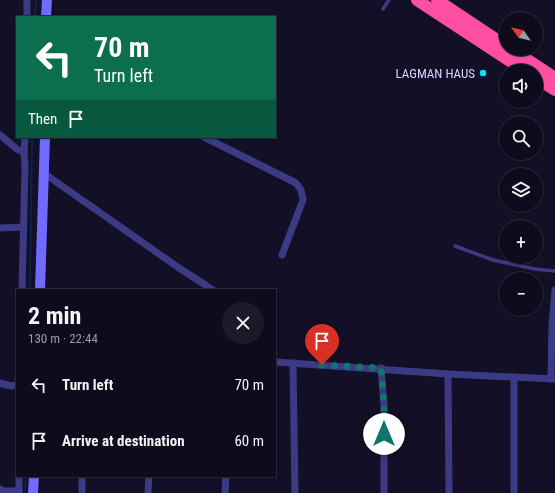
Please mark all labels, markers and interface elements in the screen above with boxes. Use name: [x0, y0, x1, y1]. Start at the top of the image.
north arrow: [499, 12, 543, 56]
map controls: [499, 12, 543, 316]
text: 70 m: [94, 31, 150, 64]
icon: left: [28, 32, 80, 84]
button: sound: [499, 64, 543, 108]
text: Turn left: [94, 65, 153, 86]
place label: LAGMAN HAUS: [396, 66, 475, 81]
marker: LAGMAN HAUS: [478, 68, 488, 78]
icon: arrive: [65, 108, 87, 130]
text: Then: [28, 110, 57, 128]
button: search: [499, 116, 543, 160]
button: layers: [499, 168, 543, 212]
button: +: [499, 220, 543, 264]
button: −: [499, 272, 543, 316]
text: 2 min: [28, 302, 81, 330]
button: close: [222, 302, 264, 344]
pin: [305, 324, 339, 365]
icon: arrive: [311, 330, 333, 352]
text: 130 m · 22:44: [28, 331, 98, 346]
icon: left: [28, 374, 50, 396]
text: Turn left: [62, 376, 113, 394]
text: 70 m: [234, 376, 264, 394]
position arrow: [363, 413, 405, 455]
icon: arrive: [28, 430, 50, 452]
text: Arrive at destination: [62, 432, 185, 450]
text: 60 m: [234, 432, 264, 450]

